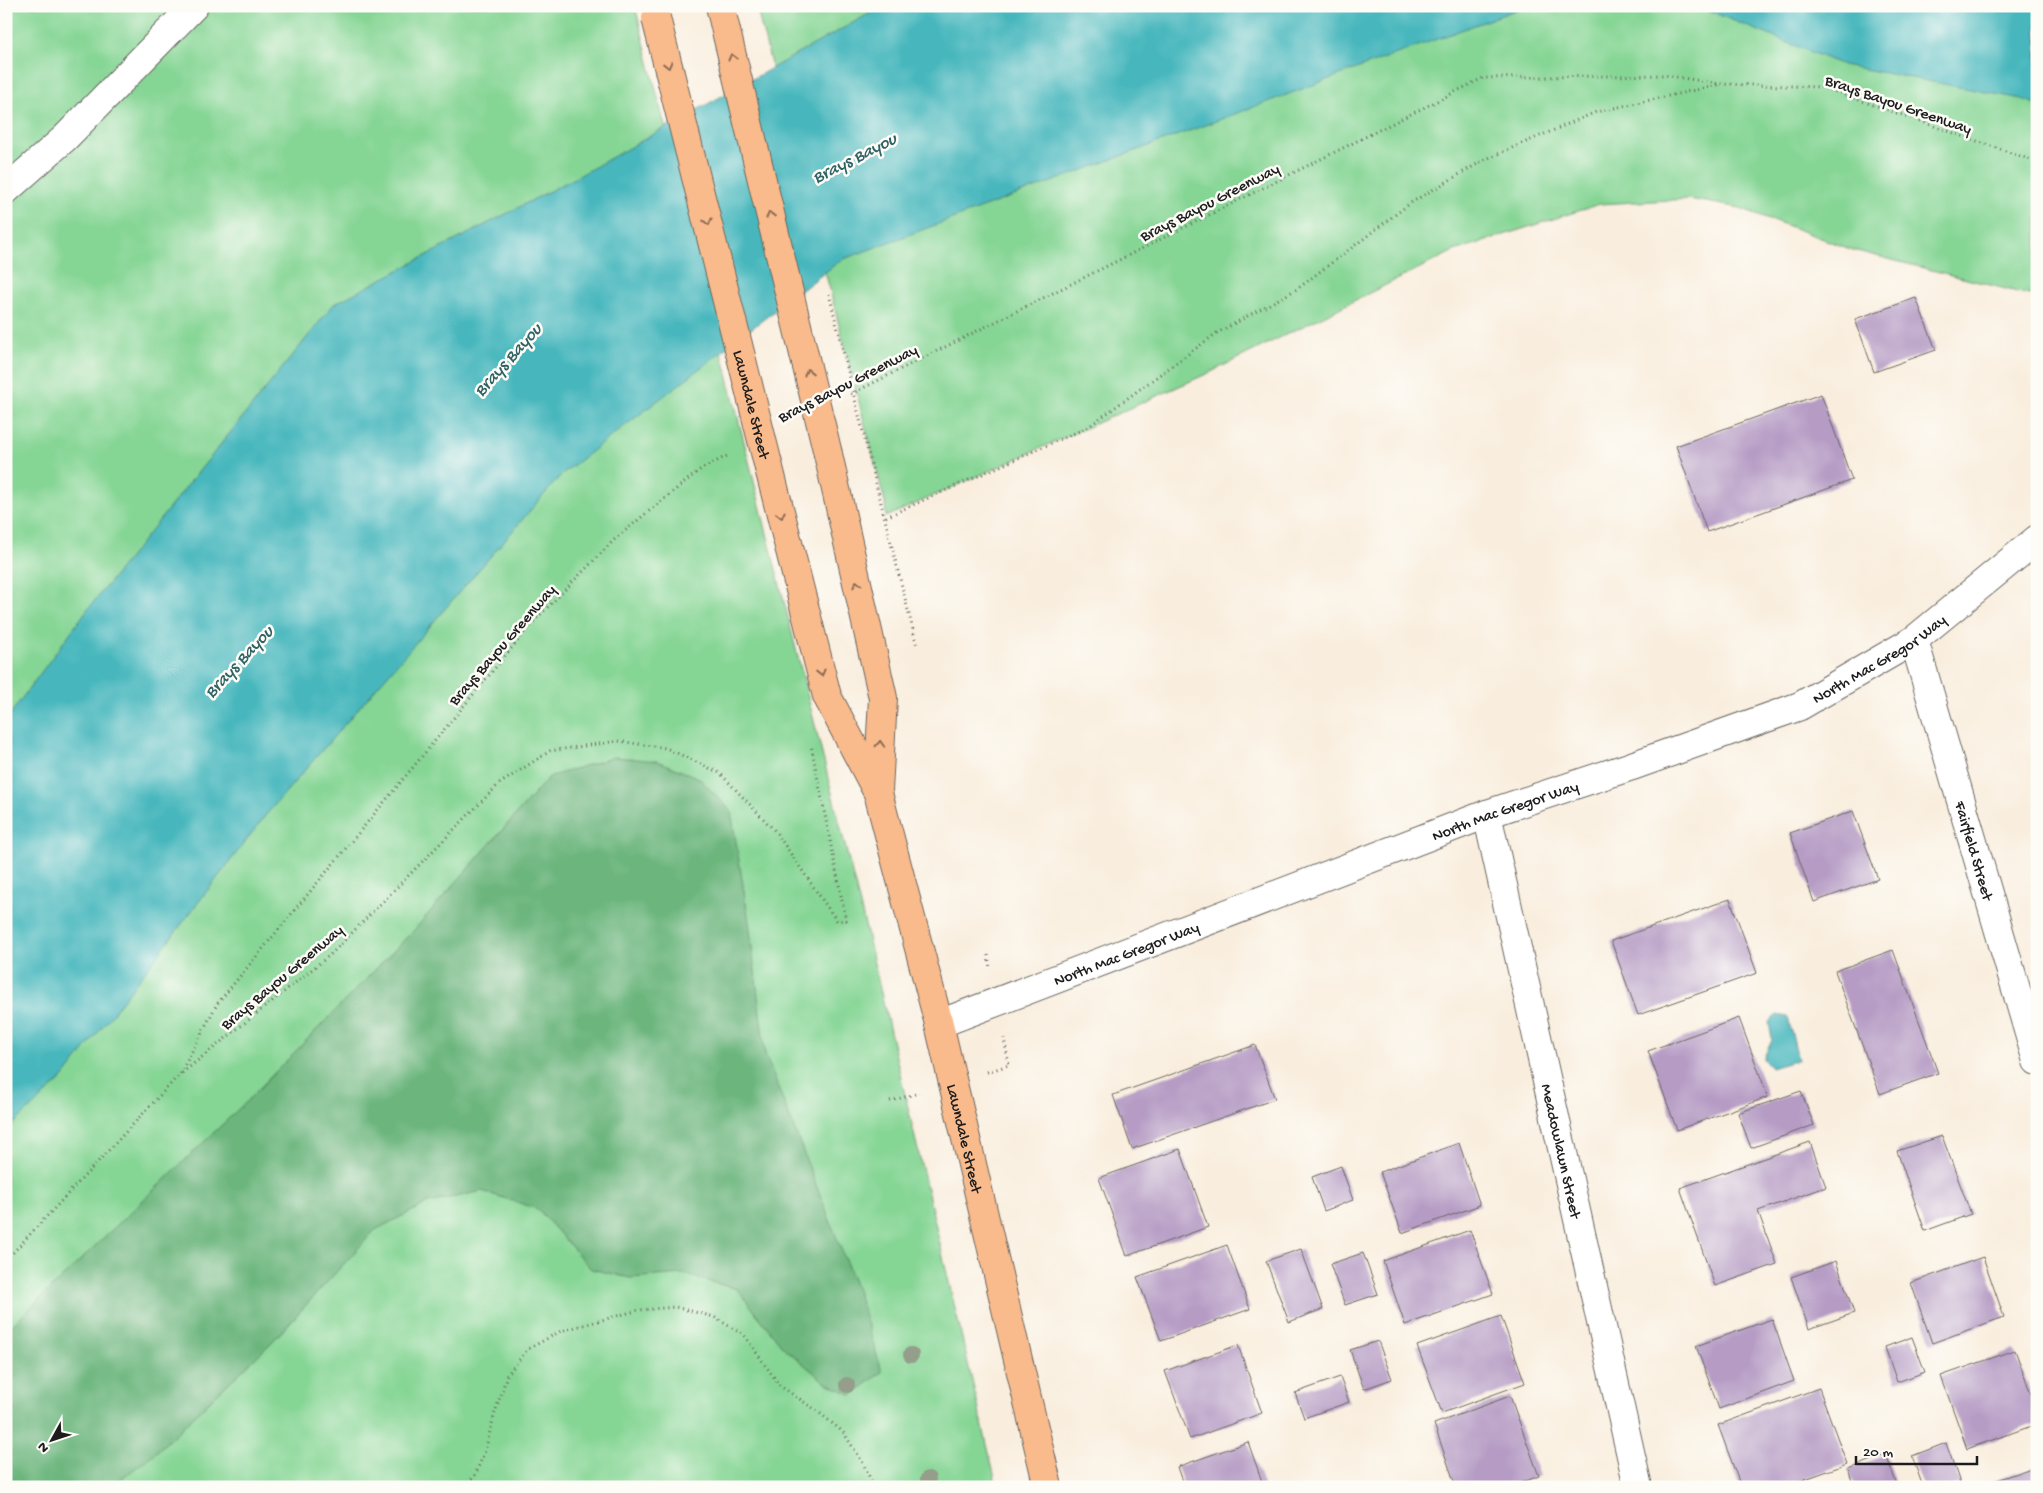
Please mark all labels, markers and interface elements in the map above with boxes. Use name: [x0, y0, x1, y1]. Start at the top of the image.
one-way arrow: [727, 52, 738, 61]
one-way arrow: [662, 60, 673, 69]
street label: Brays Bayou Greenway: [1821, 72, 1974, 140]
water label: Brays Bayou: [810, 128, 902, 189]
street label: Brays Bayou Greenway: [1137, 161, 1284, 248]
one-way arrow: [765, 210, 776, 219]
one-way arrow: [702, 218, 713, 227]
water label: Brays Bayou: [471, 319, 548, 402]
street label: Brays Bayou Greenway: [775, 342, 922, 429]
street label: Lawndale Street: [727, 349, 773, 463]
one-way arrow: [803, 368, 814, 377]
one-way arrow: [776, 511, 786, 519]
one-way arrow: [852, 580, 863, 589]
street label: Brays Bayou Greenway: [445, 582, 561, 711]
street label: North Mac Gregor Way: [1810, 612, 1951, 710]
water label: Brays Bayou: [201, 621, 280, 703]
one-way arrow: [815, 668, 826, 677]
one-way arrow: [875, 740, 886, 748]
street label: North Mac Gregor Way: [1430, 778, 1581, 847]
street label: Fairfield Street: [1948, 798, 1996, 904]
street label: North Mac Gregor Way: [1052, 919, 1202, 992]
street label: Brays Bayou Greenway: [217, 922, 348, 1036]
street label: Meadowlawn Street: [1535, 1082, 1584, 1222]
street label: Lawndale Street: [940, 1083, 985, 1197]
north arrow: [28, 1416, 78, 1466]
scale bar: [1856, 1433, 1977, 1465]
text: N: [35, 1438, 53, 1456]
text: 20 m: [1863, 1444, 1893, 1462]

